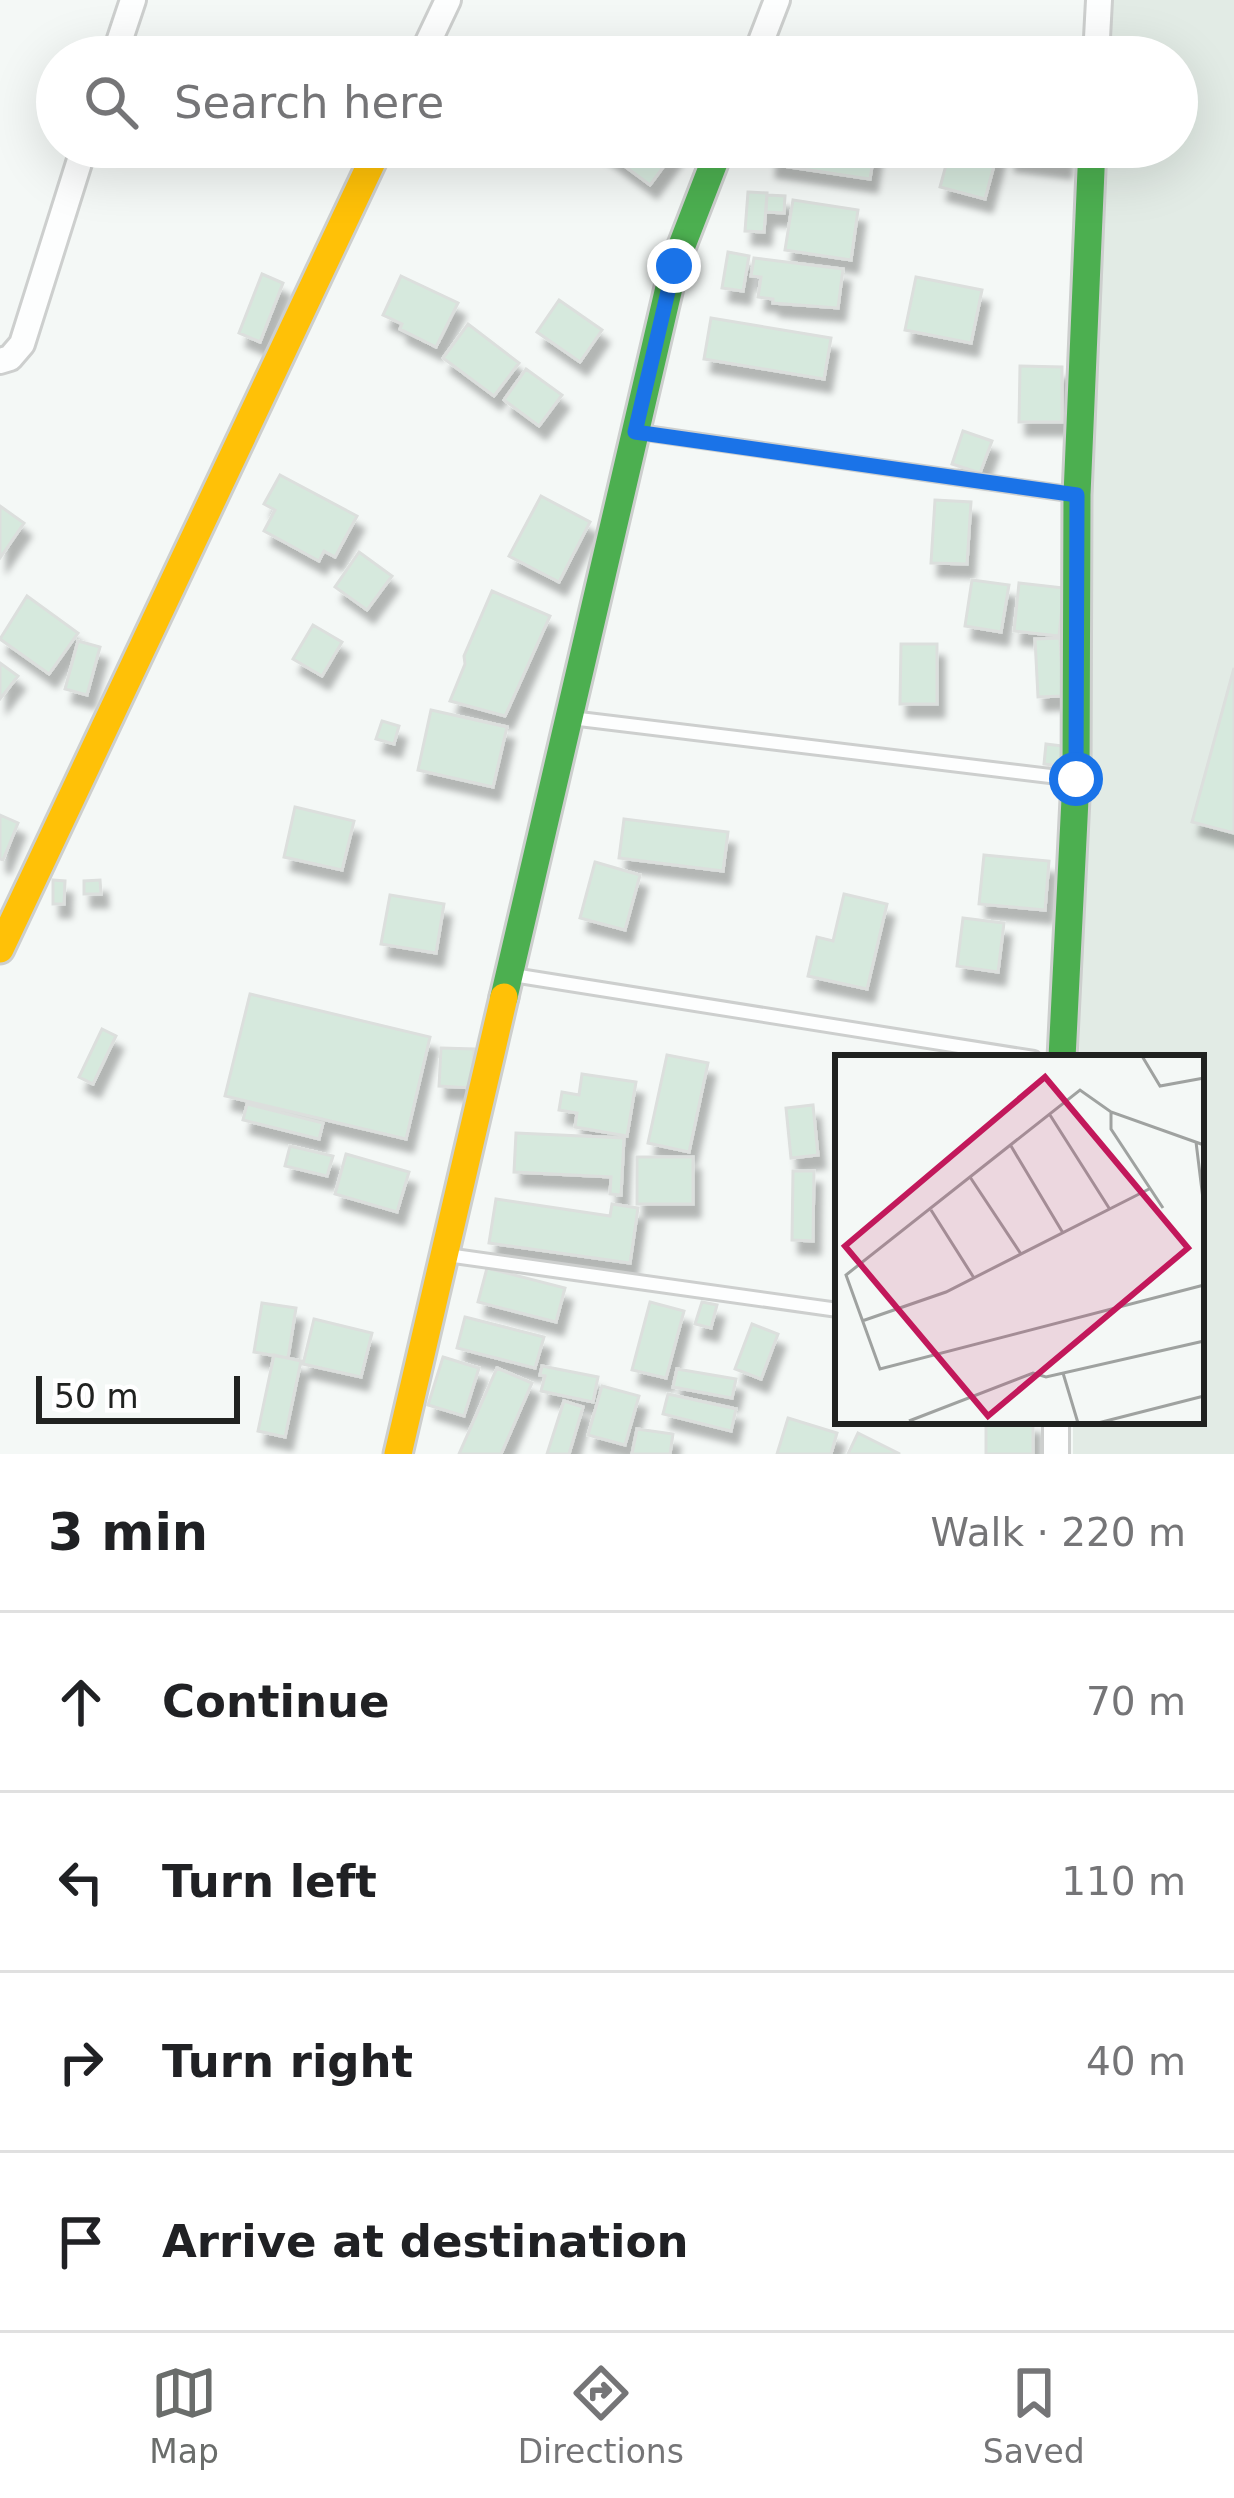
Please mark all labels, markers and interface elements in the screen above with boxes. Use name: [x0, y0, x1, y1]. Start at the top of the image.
search box: [36, 36, 1198, 168]
icon: search: [78, 69, 144, 135]
text: Search here: [174, 76, 444, 129]
route end: [647, 239, 701, 293]
route start: [1049, 752, 1103, 806]
inset map: [835, 1055, 1204, 1424]
scale bar: [36, 1370, 240, 1423]
text: 50 m: [54, 1377, 139, 1416]
text: 3 min: [48, 1503, 208, 1562]
text: Walk · 220 m: [931, 1510, 1186, 1555]
icon: ahead: [48, 1669, 114, 1735]
text: Continue: [162, 1675, 390, 1728]
text: 70 m: [1086, 1679, 1186, 1724]
icon: left: [48, 1849, 114, 1915]
text: Turn left: [162, 1855, 377, 1908]
text: 110 m: [1061, 1859, 1186, 1904]
icon: right: [48, 2029, 114, 2095]
text: Turn right: [162, 2035, 413, 2088]
text: 40 m: [1086, 2039, 1186, 2084]
icon: arrive: [48, 2209, 114, 2275]
text: Arrive at destination: [162, 2215, 688, 2268]
tab: Map: [149, 2360, 219, 2471]
tab: Directions: [518, 2360, 684, 2471]
tab: Saved: [983, 2360, 1085, 2471]

